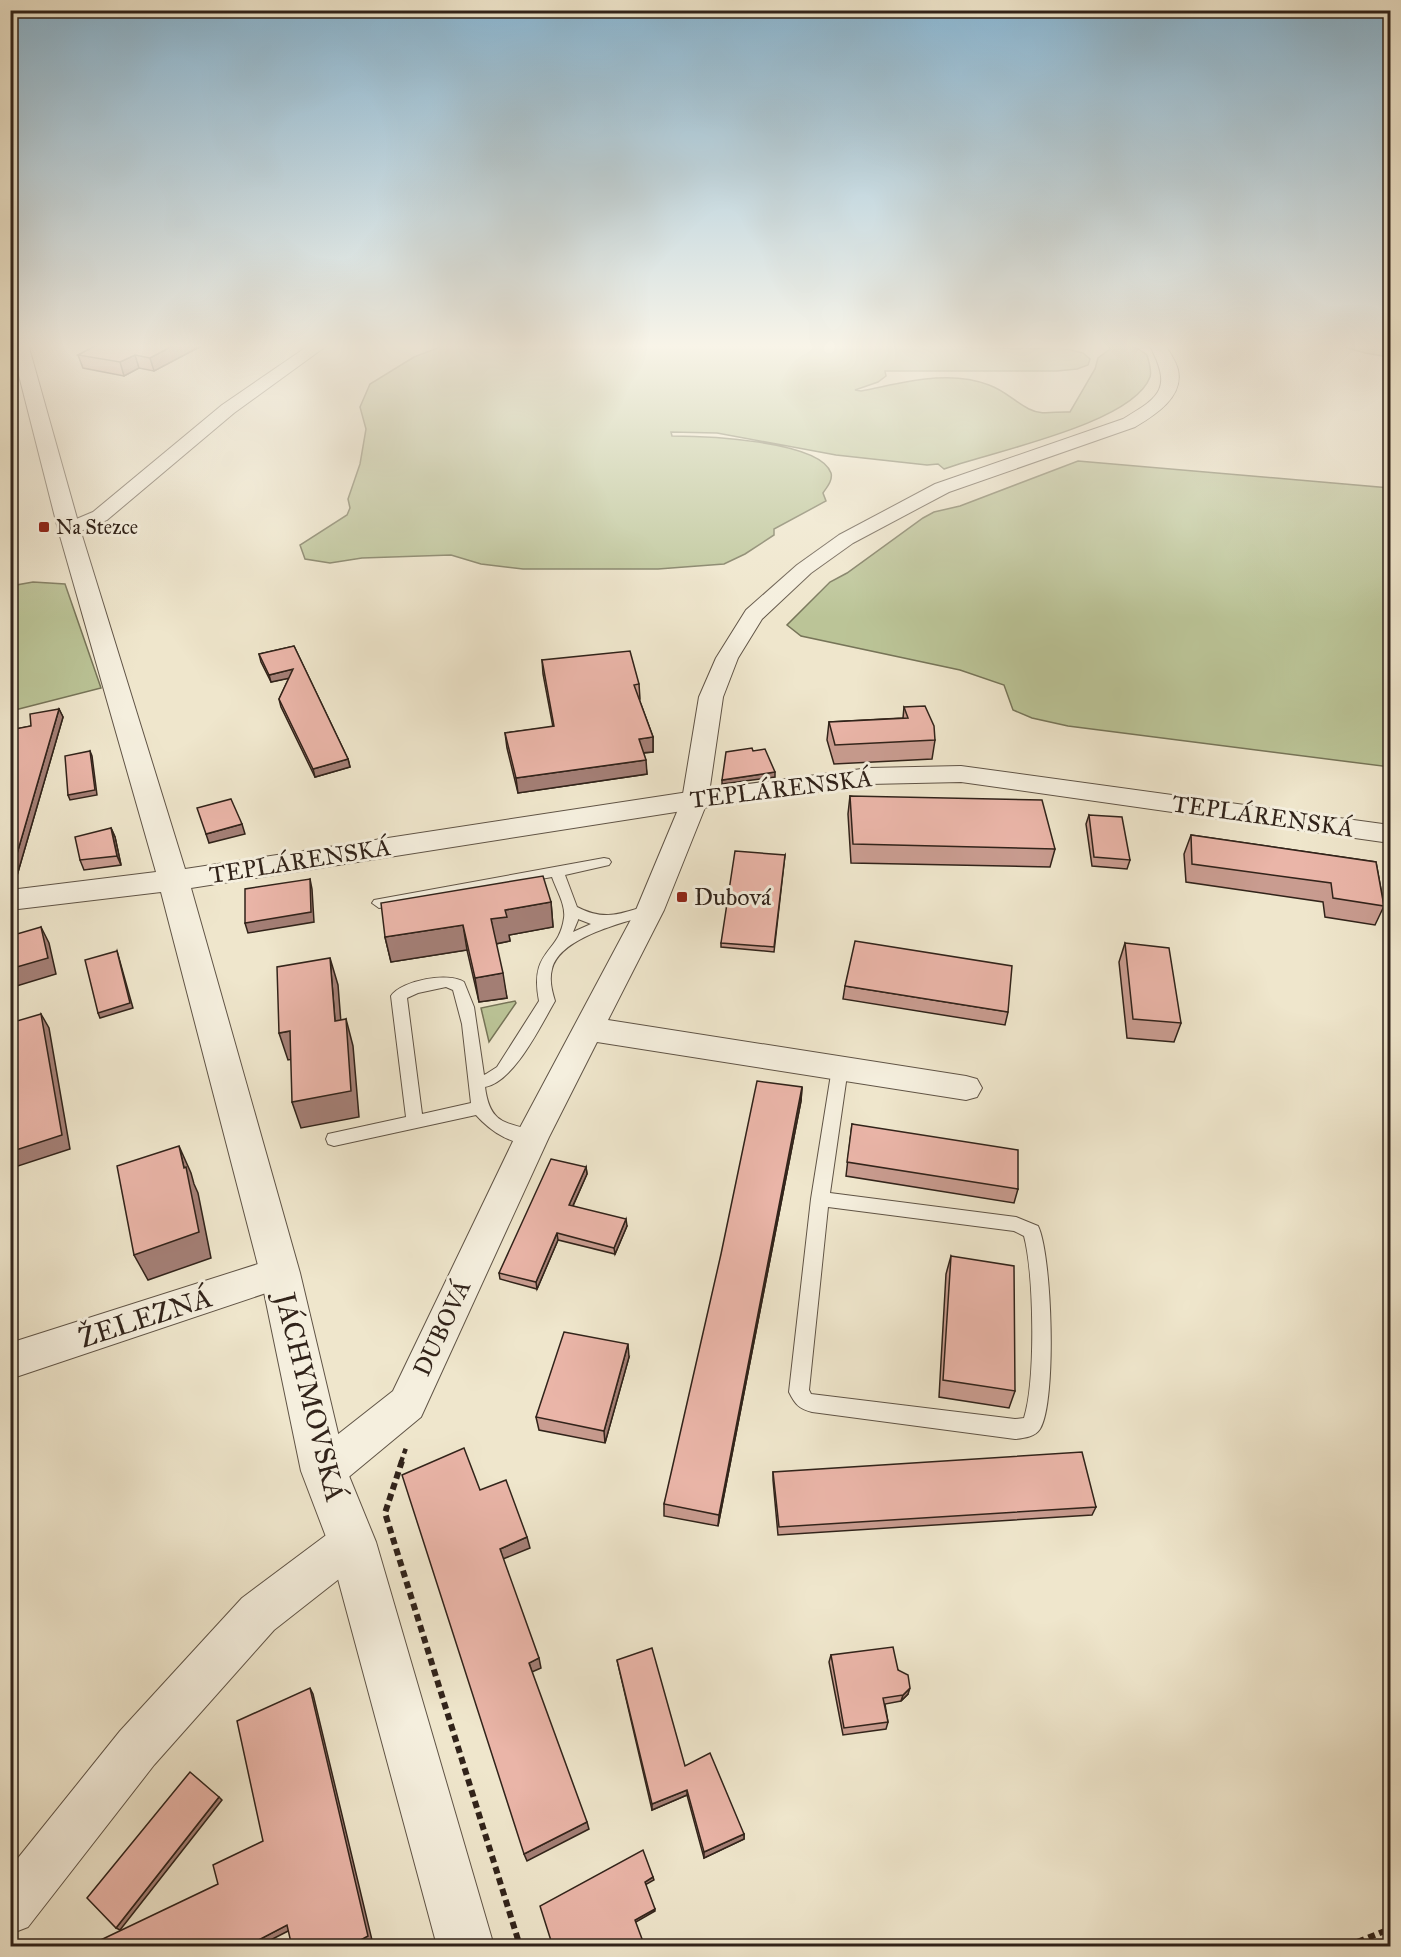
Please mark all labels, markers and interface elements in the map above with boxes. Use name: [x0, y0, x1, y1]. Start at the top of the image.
place label: Na Stezce: [56, 515, 138, 539]
marker: Na Stezce: [37, 520, 51, 534]
street label: TEPLÁRENSKÁ: [688, 763, 874, 815]
street label: TEPLÁRENSKÁ: [1170, 788, 1356, 844]
street label: TEPLÁRENSKÁ: [207, 832, 393, 890]
place label: Dubová: [694, 882, 772, 912]
marker: Dubová: [675, 890, 689, 904]
street label: DUBOVÁ: [407, 1275, 477, 1381]
street label: ŽELEZNÁ: [74, 1279, 216, 1355]
street label: JÁCHYMOVSKÁ: [267, 1286, 353, 1505]

